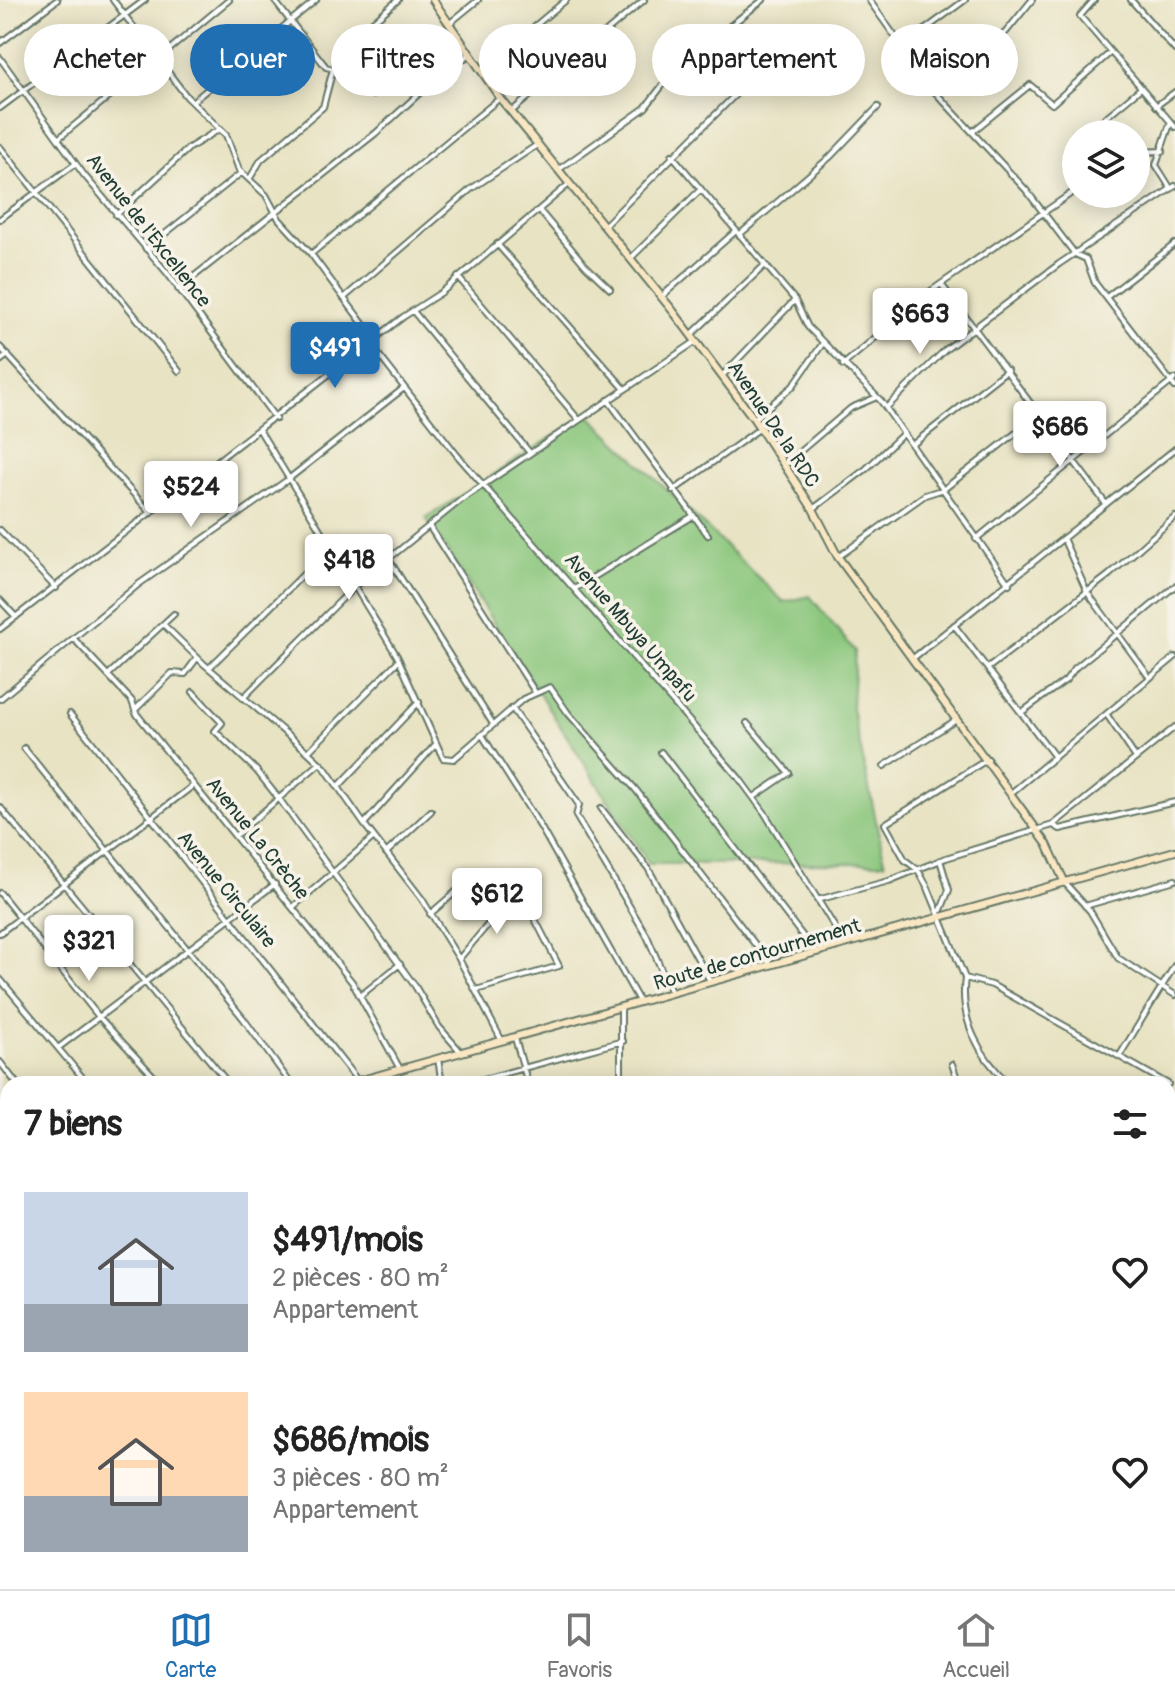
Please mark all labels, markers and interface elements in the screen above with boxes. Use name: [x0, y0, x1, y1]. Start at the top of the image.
chip: Acheter: [24, 24, 174, 96]
chip: Louer: [190, 24, 315, 96]
chip: Filtres: [331, 24, 463, 96]
chip: Nouveau: [479, 24, 636, 96]
chip: Appartement: [652, 24, 865, 96]
chip: Maison: [881, 24, 1018, 96]
map controls: [1062, 120, 1150, 208]
button: layers: [1062, 120, 1150, 208]
street label: Avenue de l'Excellence: [81, 148, 217, 312]
pin: $663: [873, 288, 967, 356]
text: $663: [891, 298, 949, 330]
pin: $491: [288, 322, 382, 390]
text: $491: [309, 332, 361, 364]
street label: Avenue De la RDC: [722, 356, 825, 492]
pin: $686: [1013, 401, 1107, 469]
text: $686: [1031, 411, 1089, 443]
pin: $524: [144, 461, 238, 529]
text: $524: [162, 471, 220, 503]
pin: $418: [302, 534, 396, 602]
text: $418: [323, 544, 375, 576]
street label: Avenue Mbuya Umpafu: [559, 548, 702, 707]
street label: Avenue La Crèche: [201, 772, 315, 905]
street label: Avenue Circulaire: [172, 826, 282, 953]
pin: $612: [450, 868, 544, 936]
text: $612: [470, 878, 524, 910]
street label: Route de contournement: [651, 913, 864, 996]
pin: $321: [42, 915, 136, 983]
text: $321: [62, 925, 116, 957]
icon: filters: [1108, 1102, 1152, 1146]
text: 7 biens: [24, 1103, 122, 1146]
text: $491/mois: [272, 1219, 423, 1262]
icon: home: [88, 1224, 184, 1320]
icon: heart: [1108, 1250, 1152, 1294]
text: 2 pièces · 80 m²: [272, 1262, 449, 1294]
text: Appartement: [272, 1294, 418, 1326]
text: $686/mois: [272, 1419, 429, 1462]
icon: home: [88, 1424, 184, 1520]
icon: heart: [1108, 1450, 1152, 1494]
text: 3 pièces · 80 m²: [272, 1462, 449, 1494]
text: Appartement: [272, 1494, 418, 1526]
tab: Carte: [165, 1608, 216, 1684]
tab: Favoris: [547, 1608, 612, 1684]
tab: Accueil: [942, 1608, 1010, 1684]

